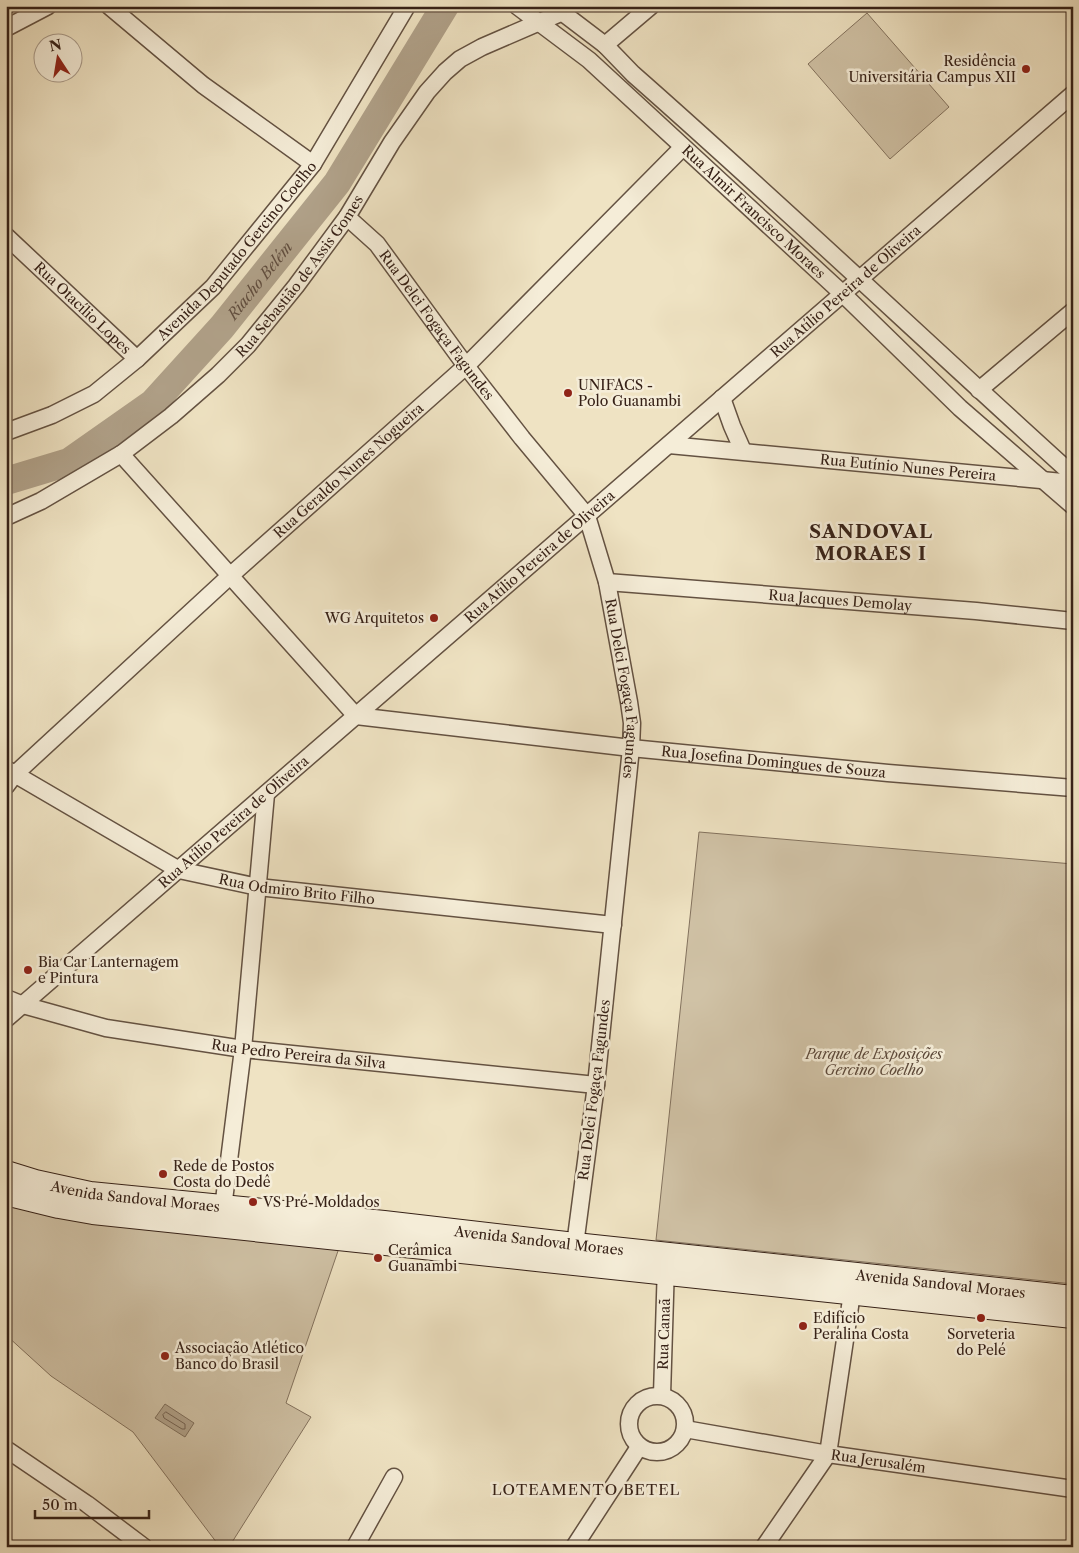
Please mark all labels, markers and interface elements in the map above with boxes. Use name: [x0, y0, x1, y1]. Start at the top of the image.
north arrow: [32, 32, 82, 82]
text: N: [47, 35, 63, 55]
place label: Residência Universitária Campus XII: [848, 52, 1017, 86]
marker: Residência Universitária Campus XII: [1020, 63, 1032, 75]
street label: Rua Almir Francisco Moraes: [678, 141, 829, 282]
street label: Avenida Deputado Gercino Coelho: [153, 158, 321, 345]
street label: Rua Sebastião de Assis Gomes: [232, 192, 367, 361]
street label: Rua Atílio Pereira de Oliveira: [767, 221, 925, 361]
water label: Riacho Belém: [222, 237, 296, 324]
street label: Rua Delci Fogaça Fagundes: [375, 246, 498, 404]
street label: Rua Otacílio Lopes: [30, 258, 135, 358]
place label: UNIFACS - Polo Guanambi: [578, 376, 681, 410]
marker: UNIFACS - Polo Guanambi: [562, 387, 574, 399]
street label: Rua Geraldo Nunes Nogueira: [270, 399, 428, 542]
street label: Rua Eutínio Nunes Pereira: [819, 450, 997, 485]
street label: Rua Atílio Pereira de Oliveira: [461, 486, 619, 627]
district label: SANDOVAL MORAES I: [809, 520, 933, 565]
street label: Rua Jacques Demolay: [768, 586, 913, 615]
street label: Rua Delci Fogaça Fagundes: [601, 597, 641, 779]
place label: WG Arquitetos: [324, 609, 424, 627]
marker: WG Arquitetos: [428, 612, 440, 624]
street label: Rua Josefina Domingues de Souza: [660, 742, 887, 782]
street label: Rua Atílio Pereira de Oliveira: [155, 751, 313, 892]
street label: Rua Odmiro Brito Filho: [217, 870, 376, 908]
place label: Bia Car Lanternagem e Pintura: [38, 953, 179, 987]
marker: Bia Car Lanternagem e Pintura: [22, 964, 34, 976]
street label: Rua Delci Fogaça Fagundes: [574, 999, 614, 1181]
street label: Rua Pedro Pereira da Silva: [210, 1035, 387, 1073]
park label: Parque de Exposições Gercino Coelho: [804, 1045, 943, 1079]
place label: Rede de Postos Costa do Dedê: [173, 1157, 274, 1191]
marker: Rede de Postos Costa do Dedê: [157, 1168, 169, 1180]
street label: Avenida Sandoval Moraes: [48, 1177, 221, 1216]
place label: VS Pré-Moldados: [262, 1193, 380, 1211]
marker: VS Pré-Moldados: [247, 1196, 259, 1208]
street label: Avenida Sandoval Moraes: [452, 1222, 625, 1259]
place label: Cerâmica Guanambi: [388, 1241, 457, 1275]
marker: Cerâmica Guanambi: [372, 1252, 384, 1264]
street label: Avenida Sandoval Moraes: [854, 1266, 1026, 1302]
street label: Rua Canaã: [654, 1297, 674, 1370]
place label: Edifício Peralina Costa: [813, 1309, 909, 1343]
marker: Sorveteria do Pelé: [975, 1312, 987, 1324]
marker: Edifício Peralina Costa: [797, 1320, 809, 1332]
place label: Sorveteria do Pelé: [947, 1325, 1016, 1359]
place label: Associação Atlético Banco do Brasil: [174, 1339, 304, 1373]
marker: Associação Atlético Banco do Brasil: [159, 1350, 171, 1362]
street label: Rua Jerusalém: [830, 1446, 927, 1477]
district label: LOTEAMENTO BETEL: [492, 1480, 680, 1499]
scale bar: [35, 1488, 149, 1520]
text: 50 m: [42, 1495, 78, 1514]

